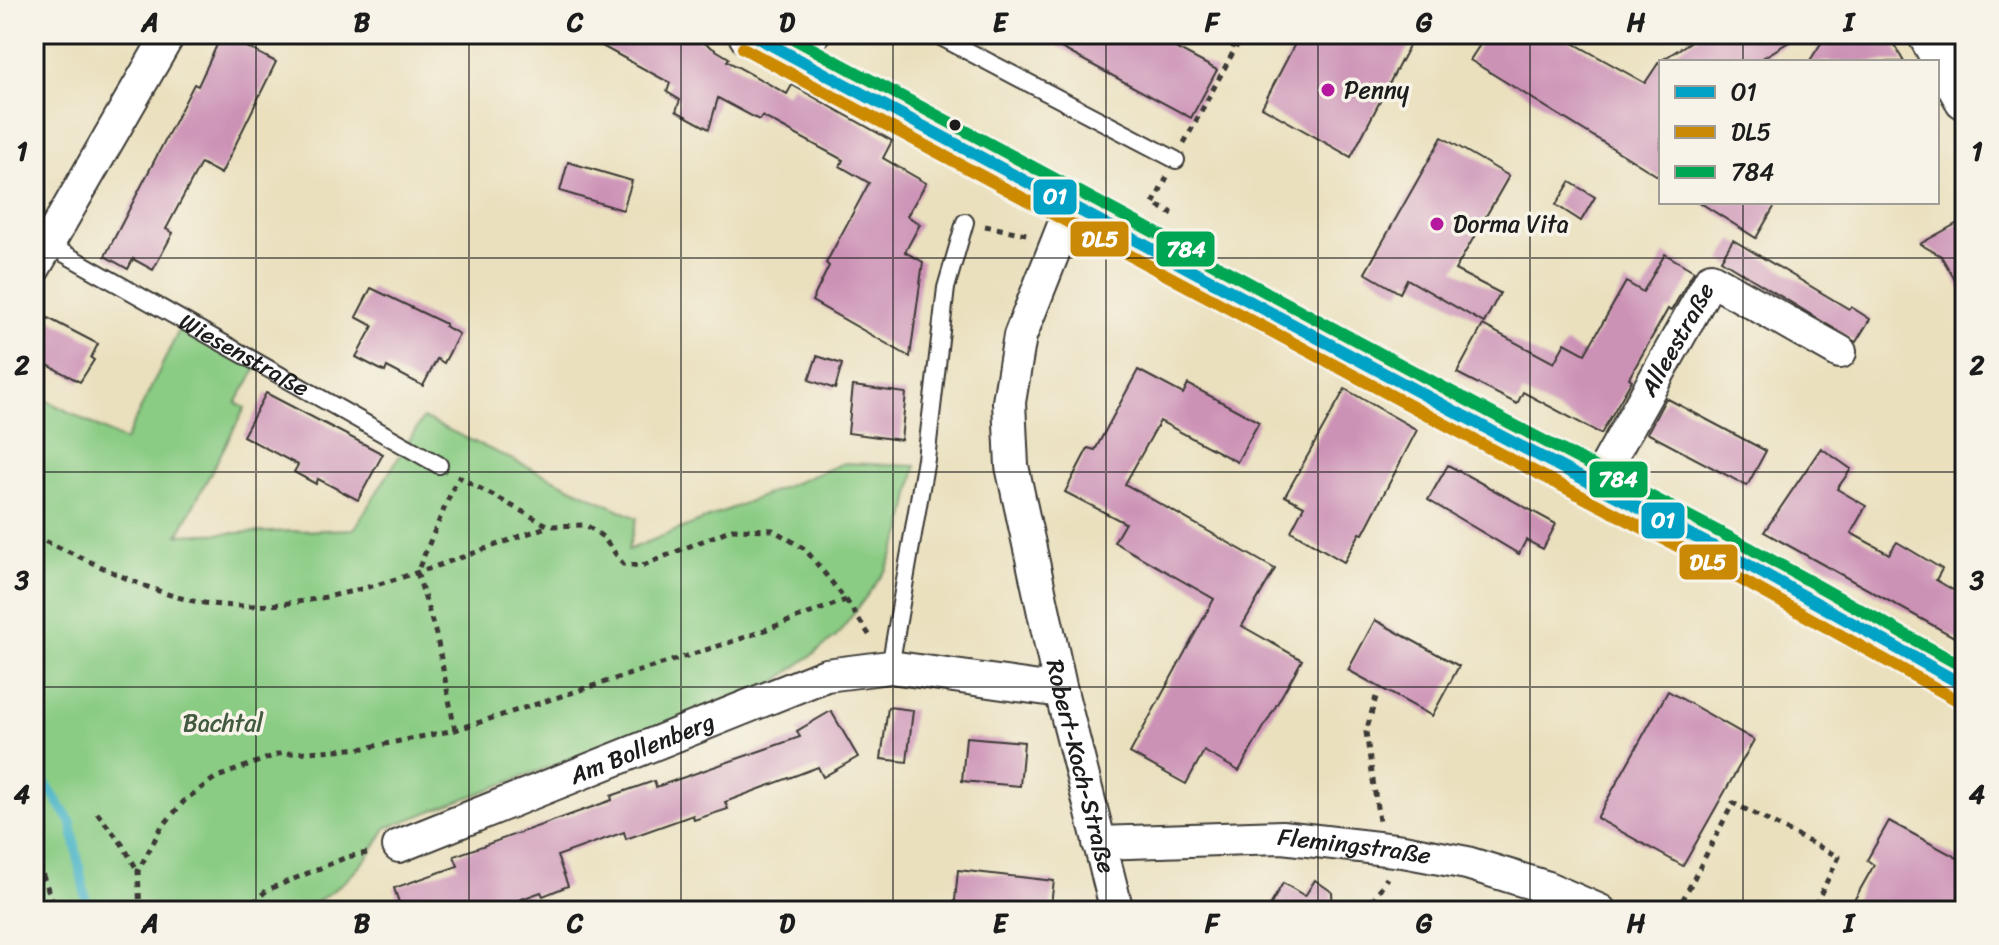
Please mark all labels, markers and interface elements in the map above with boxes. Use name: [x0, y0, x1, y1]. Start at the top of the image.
text: A: [140, 0, 159, 45]
text: B: [354, 0, 371, 45]
text: C: [566, 0, 584, 45]
text: D: [779, 0, 795, 45]
text: E: [993, 0, 1010, 45]
text: F: [1204, 0, 1221, 45]
text: G: [1416, 0, 1433, 45]
text: H: [1627, 0, 1646, 45]
text: I: [1842, 0, 1857, 45]
legend: [1659, 60, 1939, 204]
place label: Penny: [1344, 69, 1410, 111]
text: O1: [1731, 71, 1757, 113]
marker: Penny: [1319, 81, 1337, 99]
text: DL5: [1731, 111, 1771, 153]
unlabelled marker: [947, 117, 963, 133]
text: 1: [16, 128, 28, 174]
text: 1: [1971, 128, 1983, 174]
text: 784: [1731, 151, 1774, 193]
text: O1: [1043, 177, 1067, 216]
line badge: O1: [1032, 178, 1078, 216]
place label: Dorma Vita: [1453, 203, 1569, 245]
marker: Dorma Vita: [1428, 215, 1446, 233]
line badge: DL5: [1069, 220, 1130, 258]
text: DL5: [1082, 220, 1119, 259]
line badge: 784: [1155, 230, 1216, 268]
text: 784: [1166, 230, 1206, 269]
street label: Alleestraße: [1628, 275, 1726, 405]
street label: Wiesenstraße: [171, 301, 317, 409]
text: 2: [13, 342, 30, 388]
text: 2: [1968, 342, 1985, 388]
line badge: 784: [1588, 460, 1649, 499]
text: 784: [1598, 460, 1638, 499]
line badge: O1: [1640, 501, 1686, 540]
text: O1: [1651, 501, 1675, 540]
line badge: DL5: [1678, 543, 1739, 581]
text: DL5: [1690, 543, 1727, 582]
text: 3: [14, 557, 30, 603]
text: 3: [1969, 557, 1985, 603]
street label: Robert-Koch-Straße: [1034, 655, 1128, 878]
street label: Am Bollenberg: [562, 701, 721, 797]
park label: Bachtal: [183, 702, 264, 744]
text: 4: [14, 771, 30, 817]
text: 4: [1969, 771, 1985, 817]
street label: Flemingstraße: [1275, 816, 1435, 877]
text: A: [140, 900, 159, 945]
text: B: [354, 900, 371, 945]
text: C: [566, 900, 584, 945]
text: D: [779, 900, 795, 945]
text: E: [993, 900, 1010, 945]
text: F: [1204, 900, 1221, 945]
text: G: [1416, 900, 1433, 945]
text: H: [1627, 900, 1646, 945]
text: I: [1842, 900, 1857, 945]

